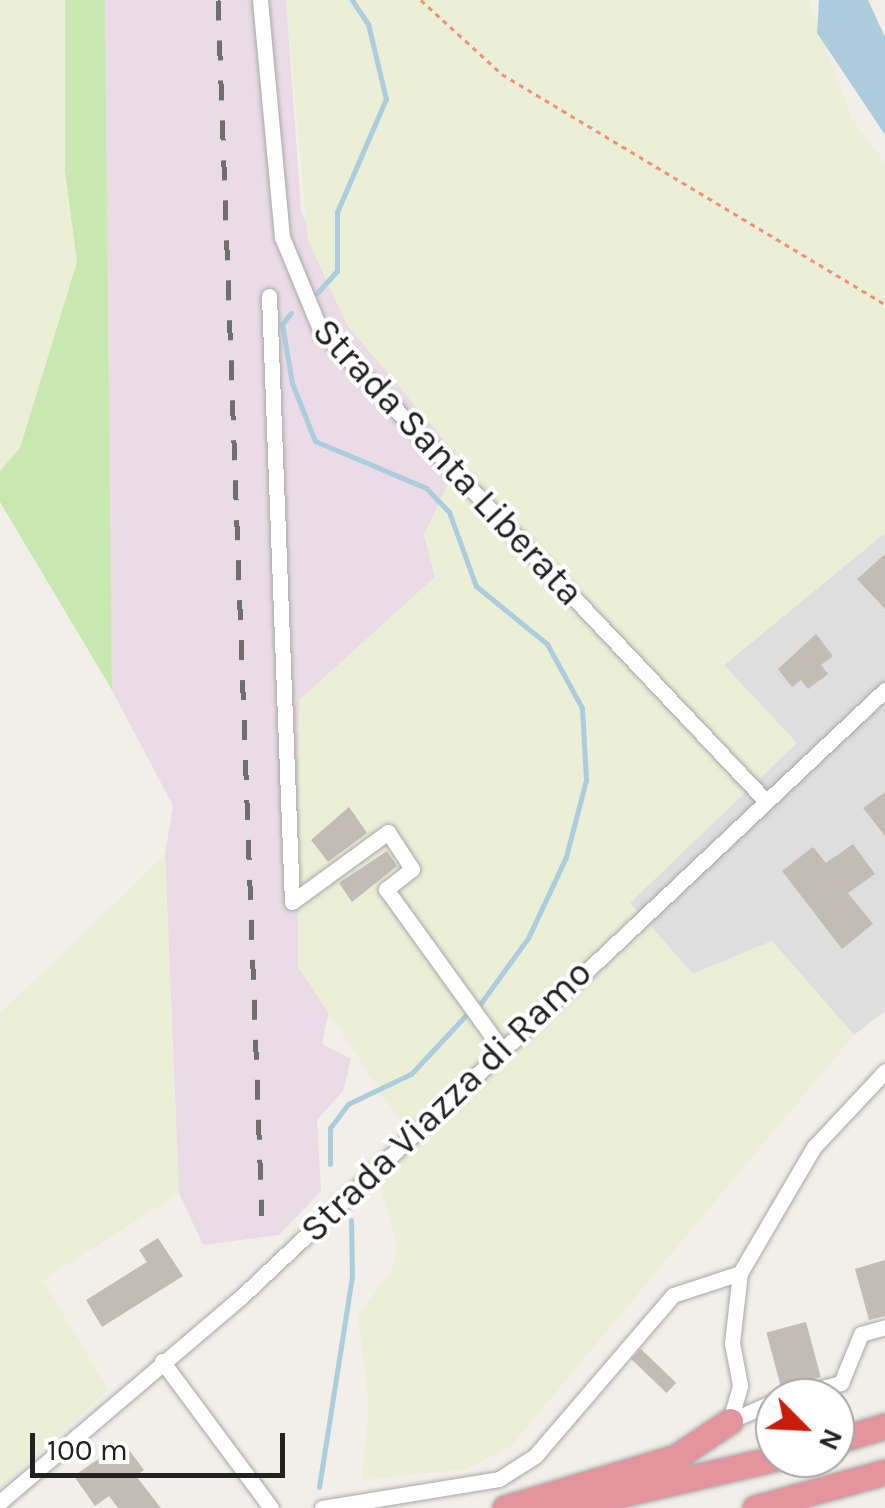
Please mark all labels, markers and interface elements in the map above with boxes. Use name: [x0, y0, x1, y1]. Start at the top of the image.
street label: Strada Santa Liberata: [303, 309, 593, 615]
street label: Strada Viazza di Ramo: [291, 950, 601, 1252]
north arrow: [755, 1378, 855, 1478]
scale bar: [35, 1413, 290, 1475]
text: N: [812, 1424, 850, 1455]
text: 100 m: [47, 1432, 128, 1468]

